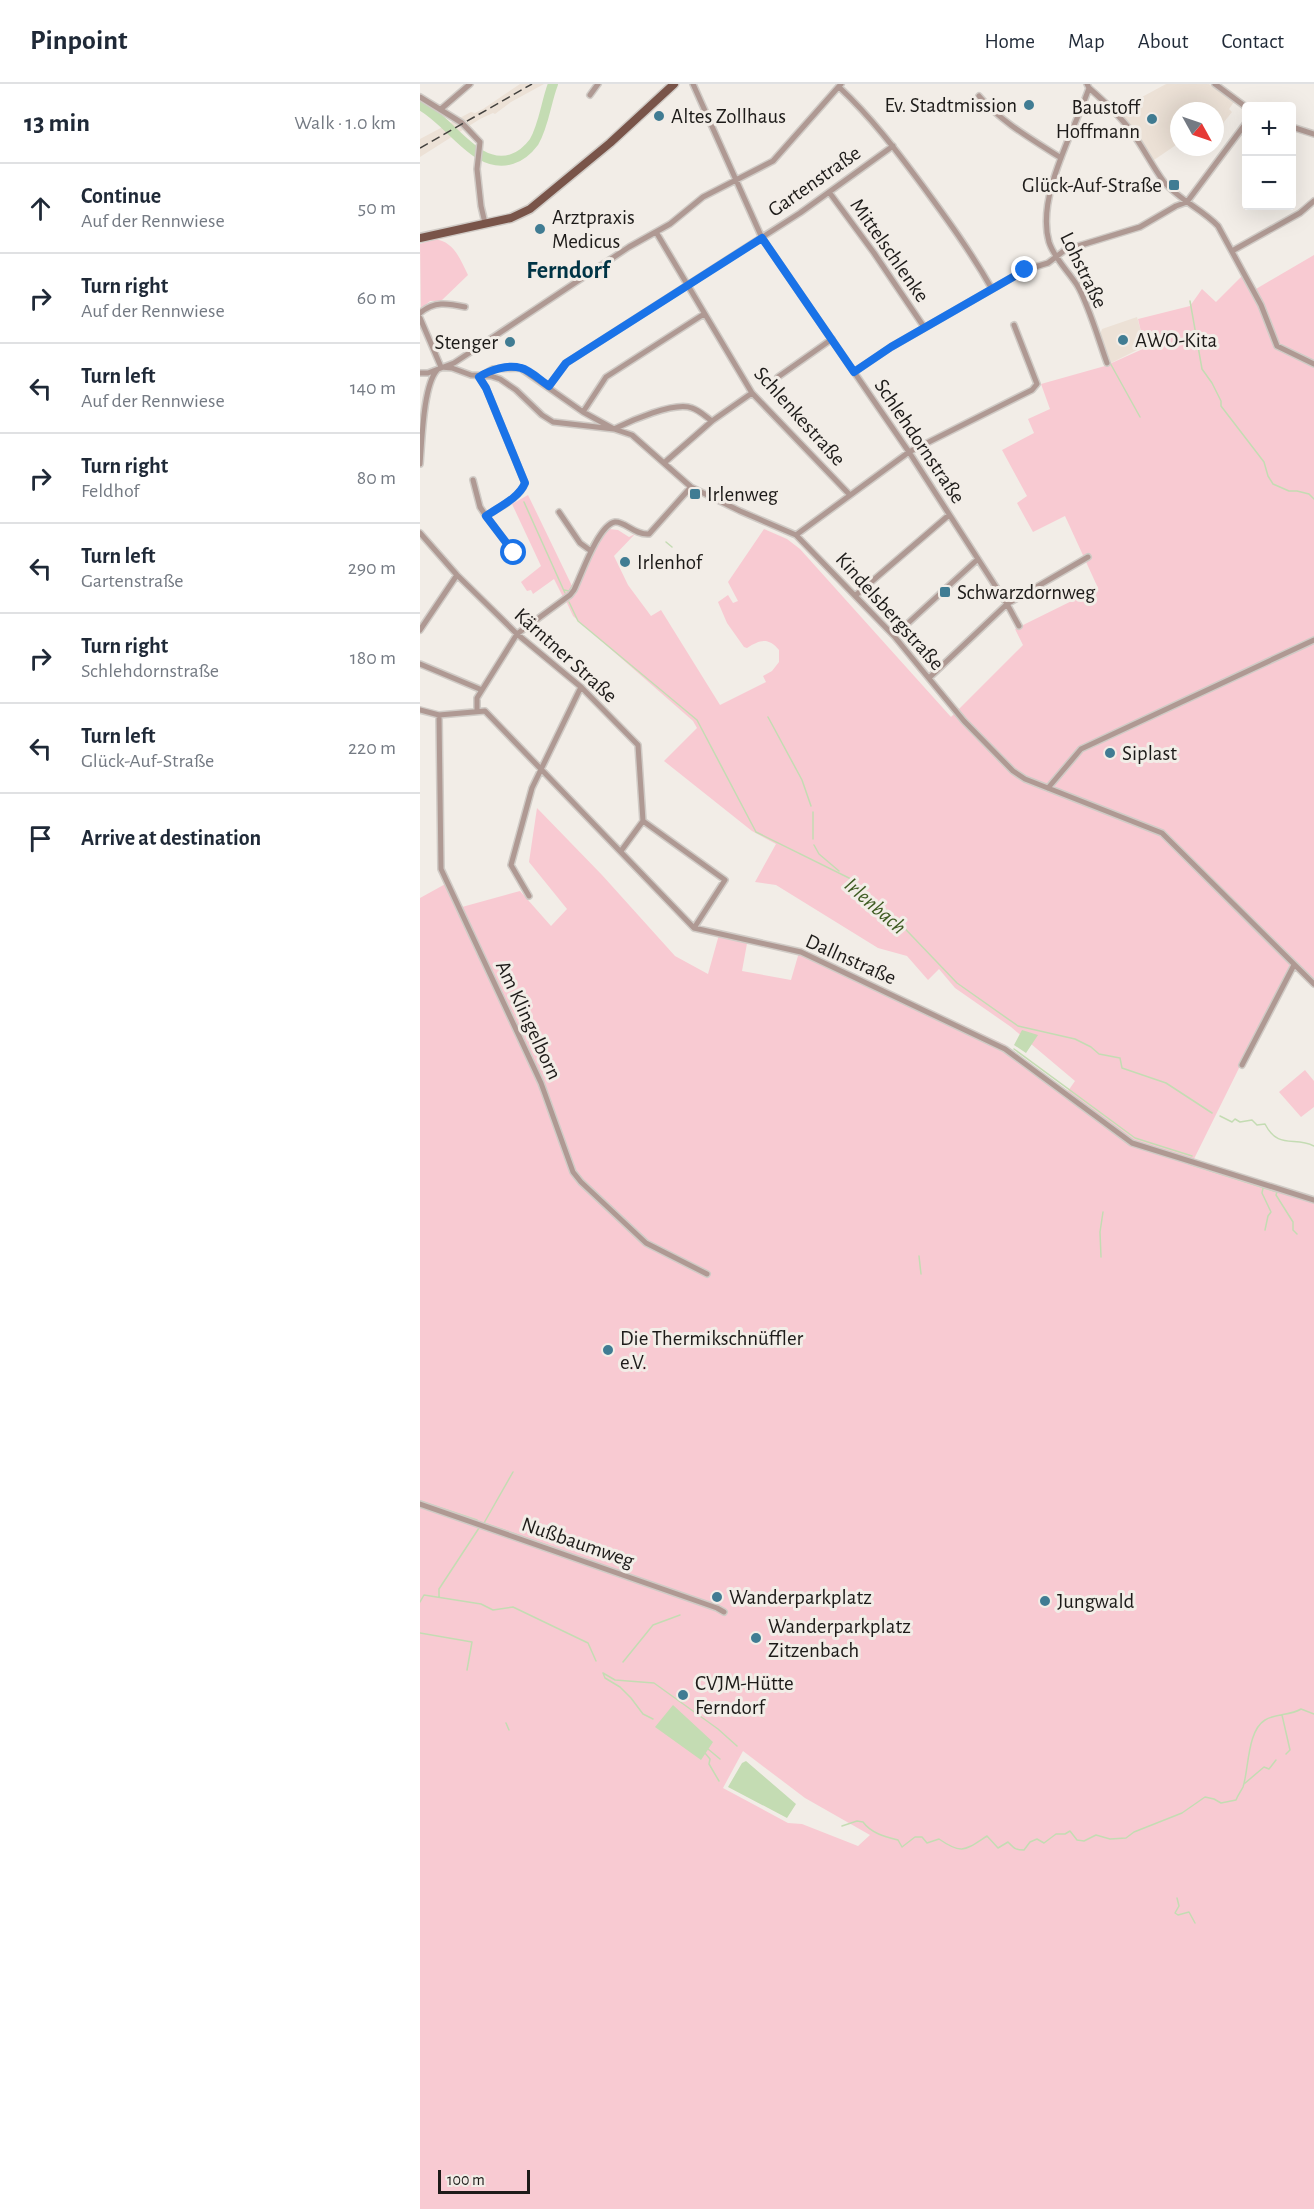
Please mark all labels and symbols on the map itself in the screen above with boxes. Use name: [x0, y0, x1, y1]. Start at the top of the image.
place label: Ev. Stadtmission: [885, 95, 1017, 116]
place label: Baustoff Hoffmann: [1056, 97, 1142, 142]
marker: Ev. Stadtmission: [1022, 98, 1036, 112]
north arrow: [1170, 102, 1224, 156]
place label: Altes Zollhaus: [671, 106, 786, 127]
marker: Altes Zollhaus: [652, 109, 666, 123]
marker: Baustoff Hoffmann: [1145, 112, 1159, 126]
street label: Gartenstraße: [764, 142, 864, 221]
place label: Glück-Auf-Straße: [1022, 175, 1162, 196]
marker: Glück-Auf-Straße: [1167, 178, 1181, 192]
street label: Mittelschlenke: [846, 195, 933, 306]
place label: Arztpraxis Medicus: [552, 207, 635, 252]
marker: Arztpraxis Medicus: [533, 222, 547, 236]
street label: Lohstraße: [1056, 229, 1111, 312]
route end: [1011, 256, 1037, 282]
district label: Ferndorf: [526, 259, 612, 283]
place label: AWO-Kita: [1135, 330, 1218, 351]
place label: Stenger: [434, 332, 498, 353]
marker: AWO-Kita: [1116, 333, 1130, 347]
marker: Stenger: [503, 335, 517, 349]
street label: Schlenkestraße: [750, 363, 849, 470]
street label: Schlehdornstraße: [870, 375, 969, 507]
place label: Irlenweg: [707, 484, 779, 505]
marker: Irlenweg: [688, 487, 702, 501]
route start: [500, 539, 526, 565]
street label: Kindelsbergstraße: [831, 548, 948, 674]
place label: Irlenhof: [637, 552, 704, 573]
marker: Irlenhof: [618, 555, 632, 569]
place label: Schwarzdornweg: [957, 582, 1096, 603]
marker: Schwarzdornweg: [938, 585, 952, 599]
street label: Kärntner Straße: [510, 604, 621, 707]
place label: Siplast: [1122, 743, 1177, 764]
marker: Siplast: [1103, 746, 1117, 760]
water label: Irlenbach: [840, 873, 910, 938]
street label: Dallnstraße: [802, 930, 899, 989]
street label: Am Klingelborn: [492, 958, 565, 1083]
place label: Die Thermikschnüffler e.V.: [620, 1328, 804, 1373]
marker: Die Thermikschnüffler e.V.: [601, 1343, 615, 1357]
street label: Nußbaumweg: [519, 1513, 638, 1572]
place label: Wanderparkplatz: [729, 1587, 872, 1608]
marker: Wanderparkplatz: [710, 1590, 724, 1604]
place label: Jungwald: [1057, 1591, 1135, 1612]
marker: Jungwald: [1038, 1594, 1052, 1608]
place label: Wanderparkplatz Zitzenbach: [768, 1616, 911, 1661]
marker: Wanderparkplatz Zitzenbach: [749, 1631, 763, 1645]
place label: CVJM-Hütte Ferndorf: [695, 1673, 794, 1718]
marker: CVJM-Hütte Ferndorf: [676, 1688, 690, 1702]
scale bar: [438, 2167, 530, 2194]

